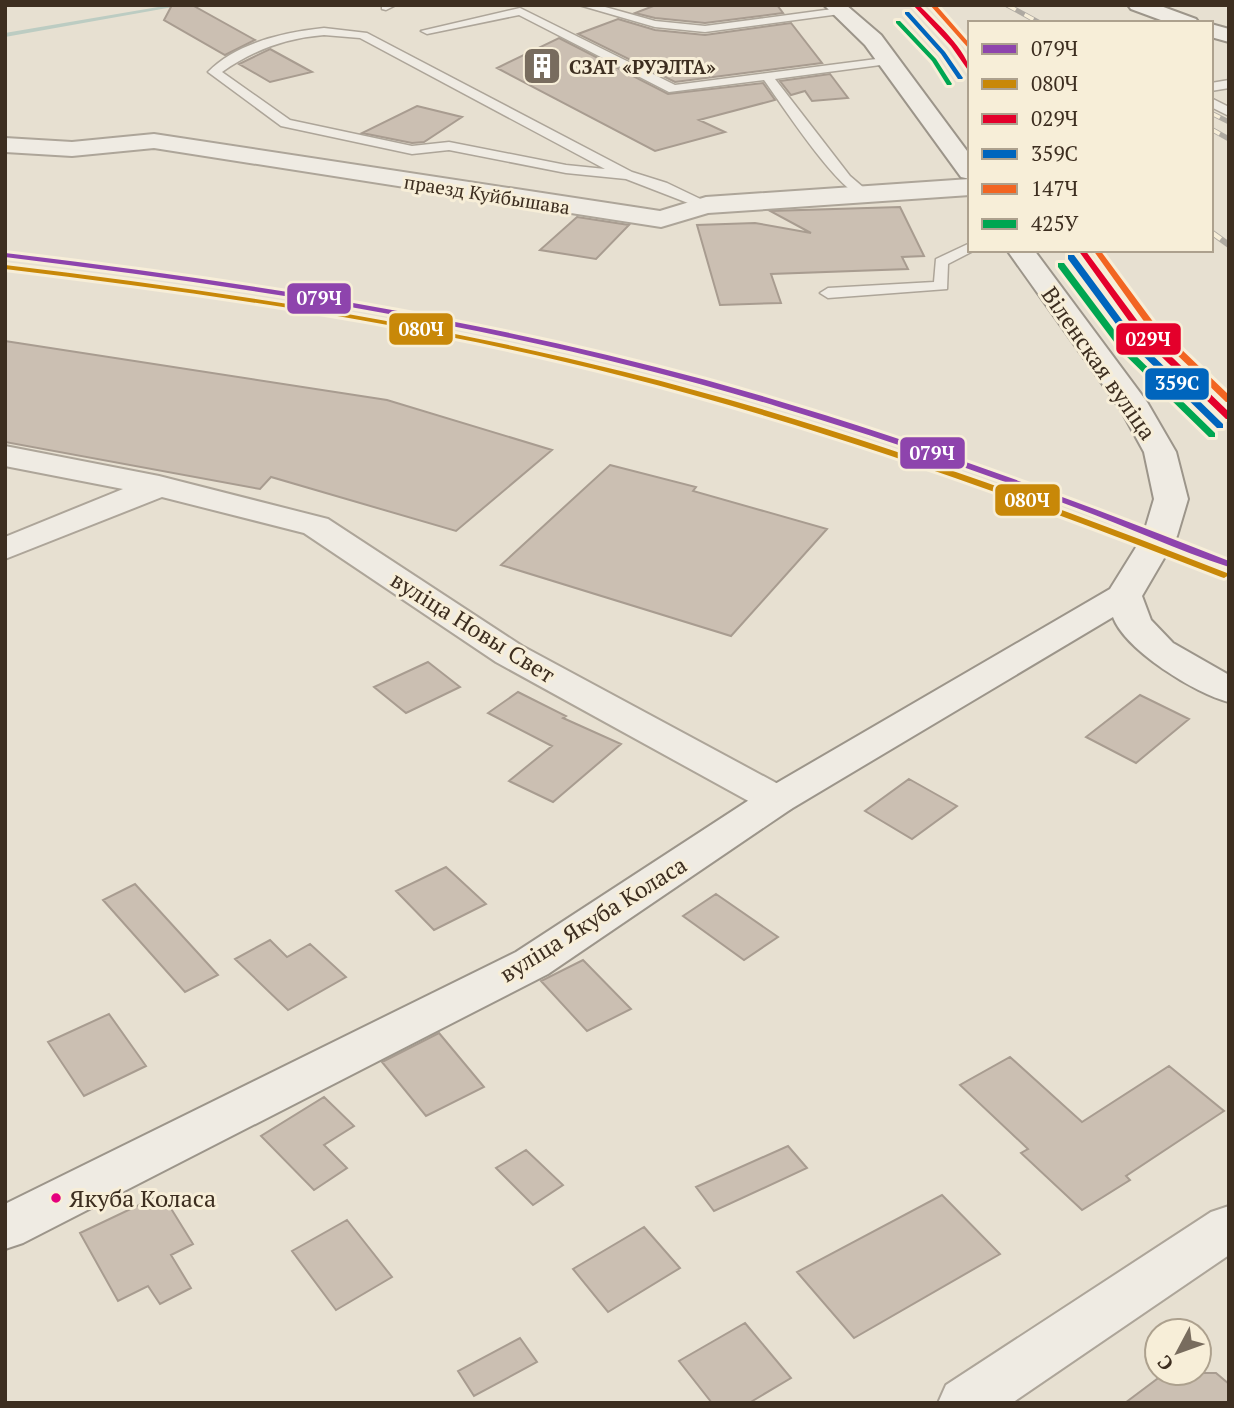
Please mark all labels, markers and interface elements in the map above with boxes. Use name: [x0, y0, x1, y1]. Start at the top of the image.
legend: [968, 21, 1213, 252]
text: 079Ч: [1031, 34, 1078, 62]
building icon: СЗАТ «РУЭЛТА»: [521, 45, 563, 87]
place label: СЗАТ «РУЭЛТА»: [569, 54, 716, 79]
text: 080Ч: [1031, 69, 1078, 97]
text: 029Ч: [1031, 104, 1078, 132]
text: 359С: [1031, 139, 1078, 167]
street label: праезд Куйбышава: [402, 169, 572, 220]
text: 147Ч: [1031, 174, 1078, 202]
text: 425У: [1031, 209, 1079, 237]
street label: Віленская вуліца: [1035, 280, 1164, 446]
line badge: 079Ч: [286, 282, 352, 315]
text: 079Ч: [296, 285, 342, 310]
line badge: 080Ч: [388, 312, 454, 346]
text: 080Ч: [398, 316, 444, 341]
line badge: 029Ч: [1115, 322, 1182, 356]
text: 029Ч: [1125, 326, 1171, 351]
line badge: 359С: [1144, 367, 1210, 401]
text: 359С: [1155, 370, 1199, 395]
line badge: 079Ч: [899, 436, 966, 470]
text: 079Ч: [909, 440, 955, 465]
line badge: 080Ч: [994, 483, 1061, 517]
text: 080Ч: [1004, 487, 1050, 512]
street label: вуліца Новы Свет: [385, 564, 561, 690]
street label: вуліца Якуба Коласа: [494, 849, 693, 989]
place label: Якуба Коласа: [69, 1182, 216, 1214]
marker: Якуба Коласа: [49, 1191, 63, 1205]
north arrow: [1143, 1317, 1213, 1387]
text: С: [1151, 1351, 1178, 1376]

